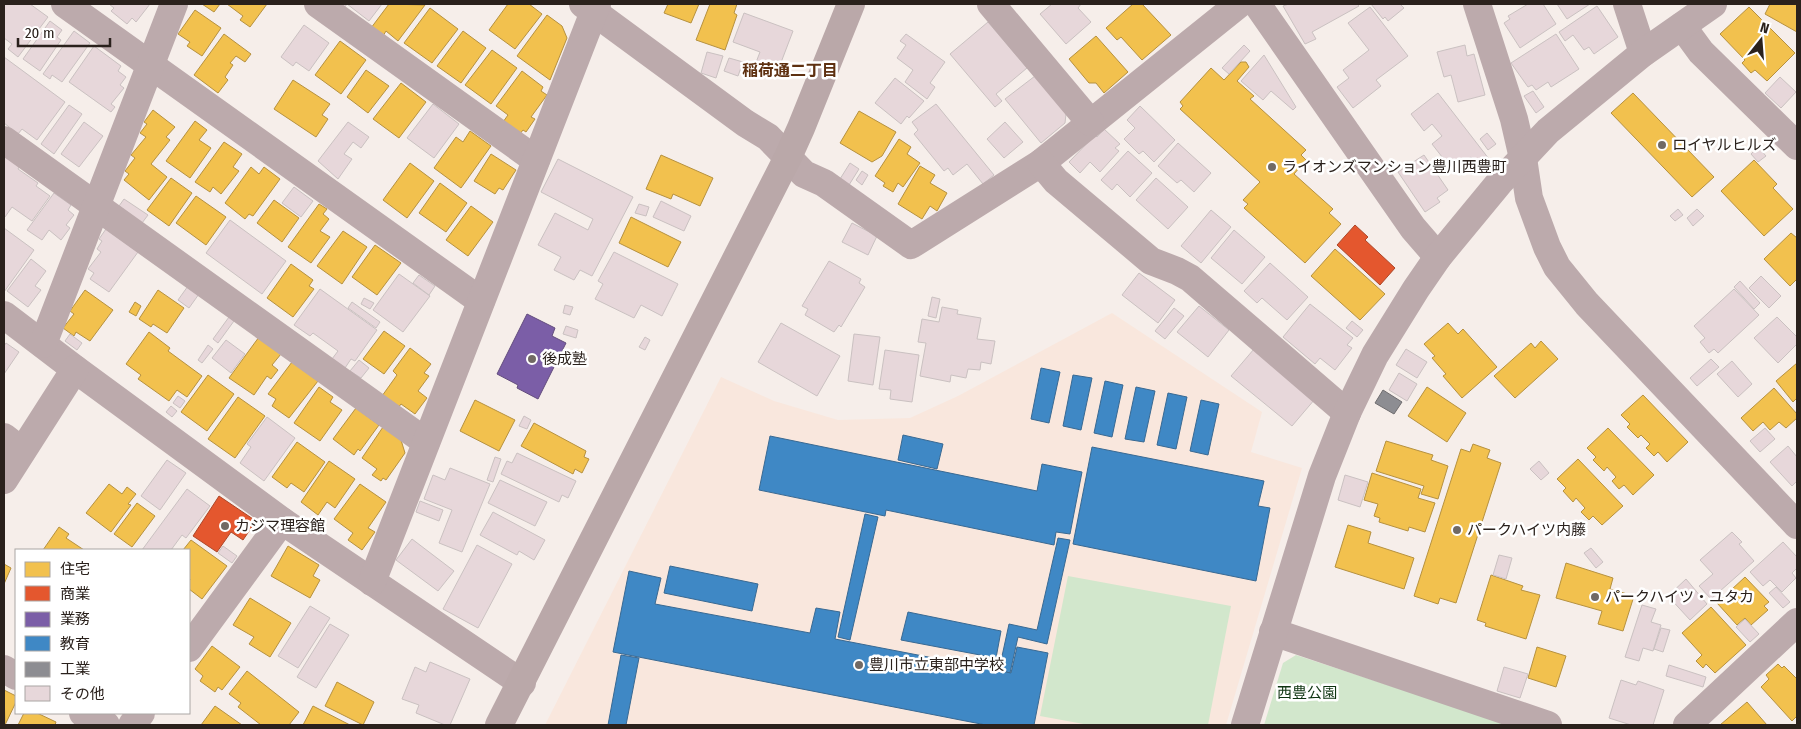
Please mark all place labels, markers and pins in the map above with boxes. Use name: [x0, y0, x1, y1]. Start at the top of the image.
place label: ロイヤルヒルズ: [1672, 136, 1777, 154]
marker: ロイヤルヒルズ: [1656, 139, 1668, 151]
place label: ライオンズマンション豊川西豊町: [1282, 158, 1507, 176]
marker: ライオンズマンション豊川西豊町: [1266, 161, 1278, 173]
place label: 後成塾: [542, 350, 587, 368]
marker: 後成塾: [526, 353, 538, 365]
place label: カジマ理容館: [235, 517, 325, 535]
marker: カジマ理容館: [219, 520, 231, 532]
place label: パークハイツ内藤: [1467, 521, 1586, 539]
marker: パークハイツ内藤: [1451, 524, 1463, 536]
place label: パークハイツ・ユタカ: [1605, 588, 1754, 606]
marker: パークハイツ・ユタカ: [1589, 591, 1601, 603]
place label: 豊川市立東部中学校: [869, 656, 1004, 674]
marker: 豊川市立東部中学校: [853, 659, 865, 671]

